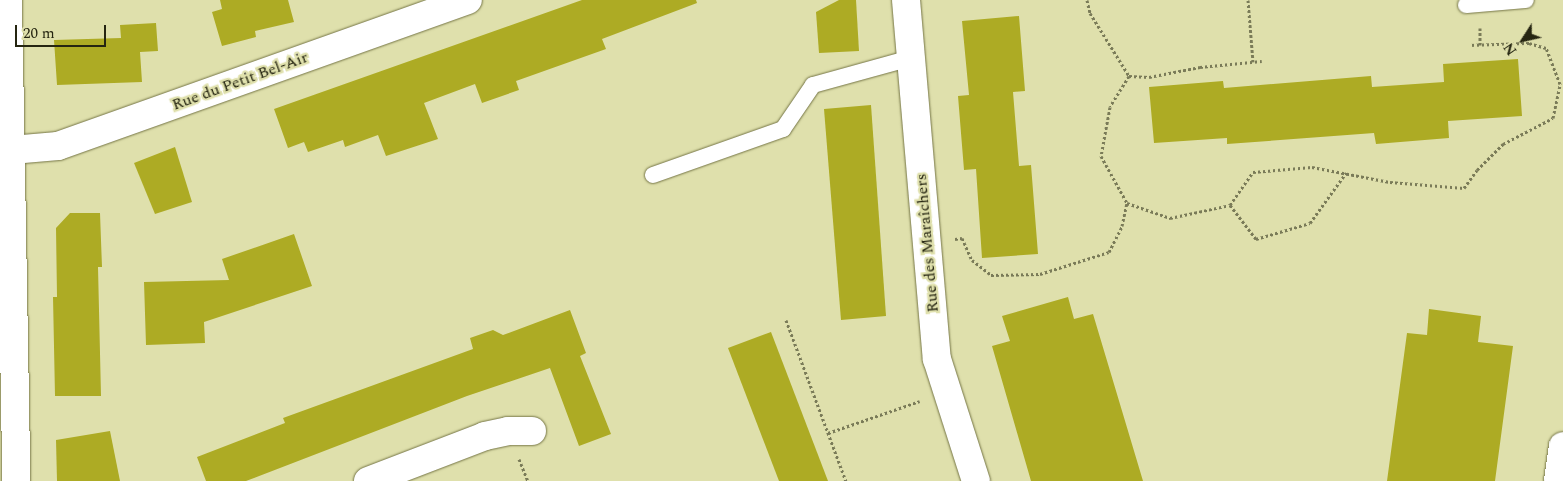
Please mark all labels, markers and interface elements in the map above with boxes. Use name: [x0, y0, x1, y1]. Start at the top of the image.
scale bar: [18, 15, 109, 47]
north arrow: [1498, 15, 1548, 65]
text: 20 m: [23, 22, 55, 45]
text: N: [1498, 38, 1522, 60]
street label: Rue du Petit Bel-Air: [169, 47, 311, 115]
street label: Rue des Maraîchers: [911, 173, 943, 313]

